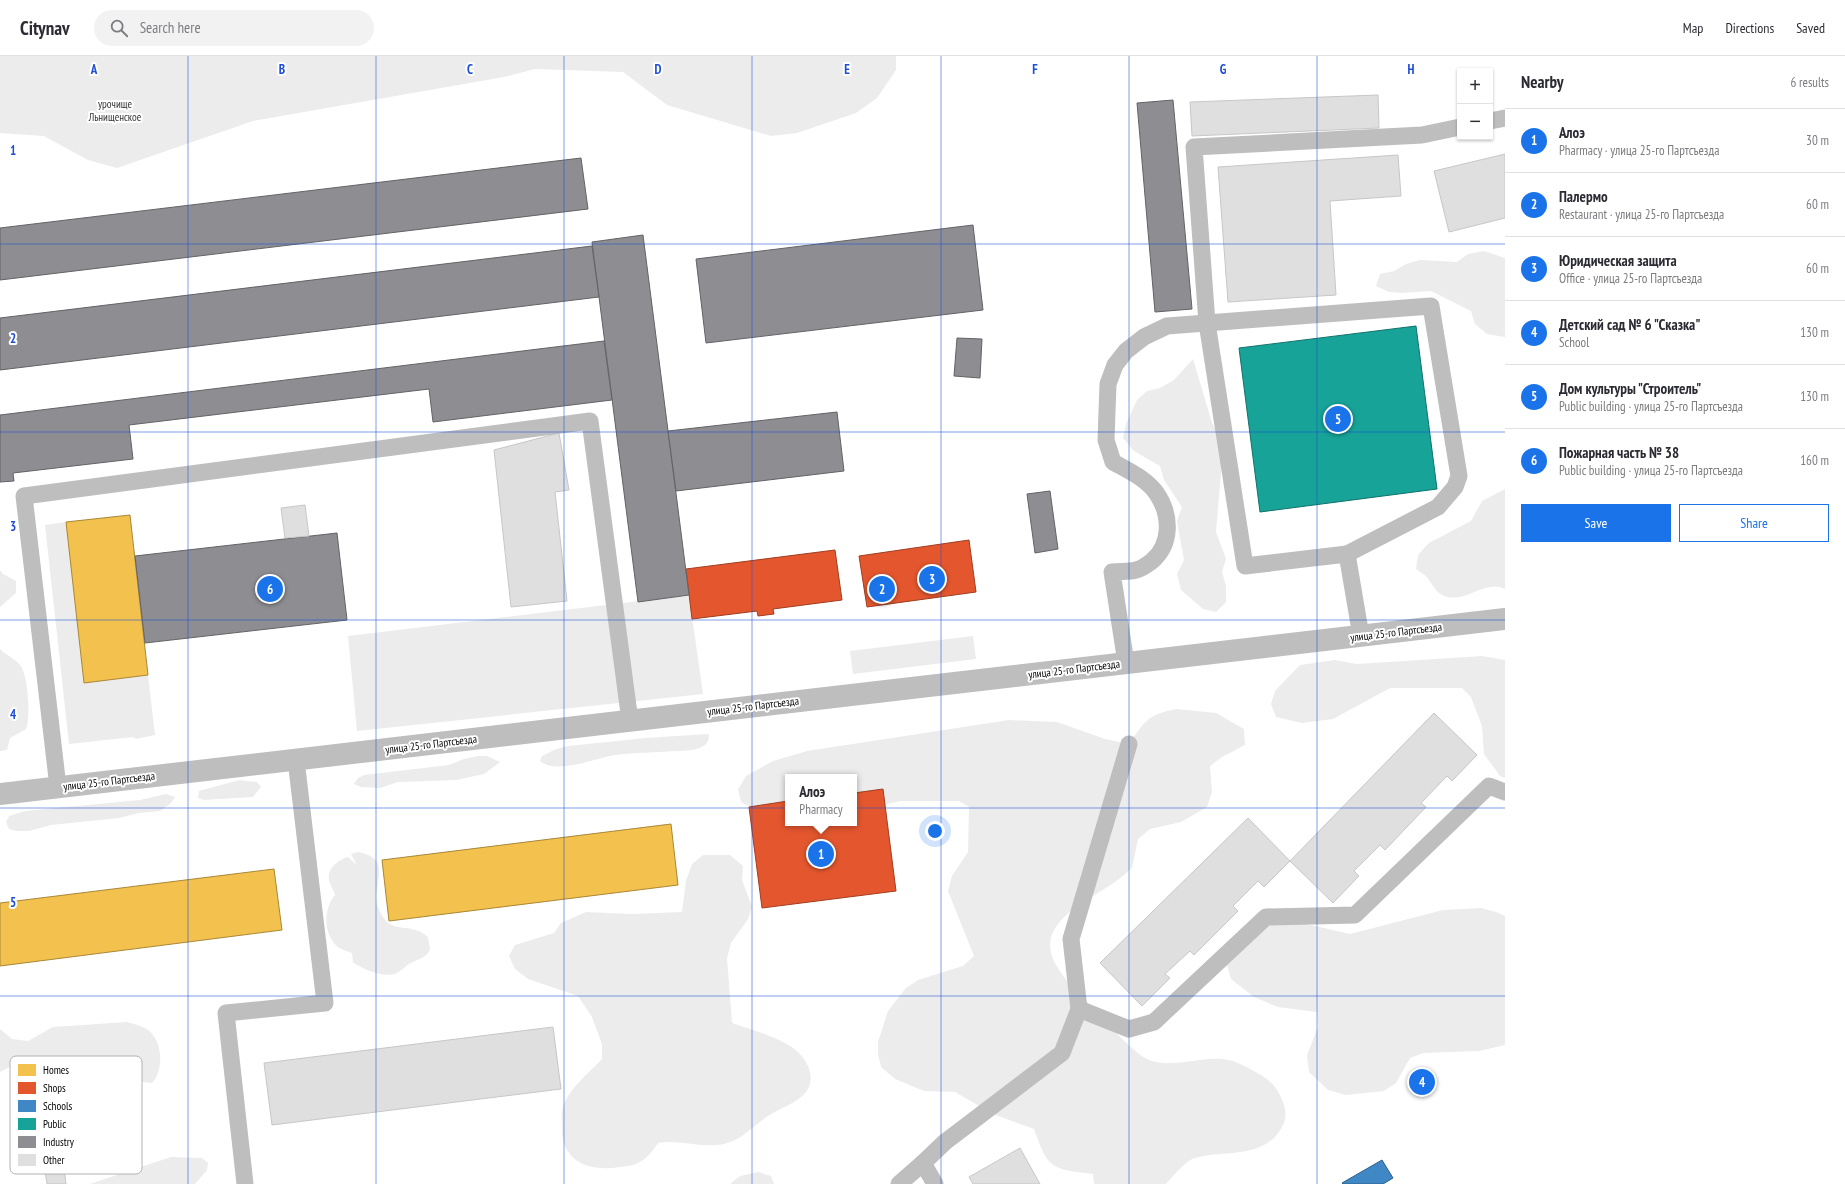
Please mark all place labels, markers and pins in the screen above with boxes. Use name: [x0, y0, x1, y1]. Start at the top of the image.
pin: 5: [1325, 404, 1351, 434]
pin: 3: [919, 564, 945, 594]
pin: 6: [257, 574, 283, 604]
pin: 2: [869, 574, 895, 604]
pin: 1: [808, 839, 834, 869]
pin: 4: [1409, 1067, 1435, 1097]

